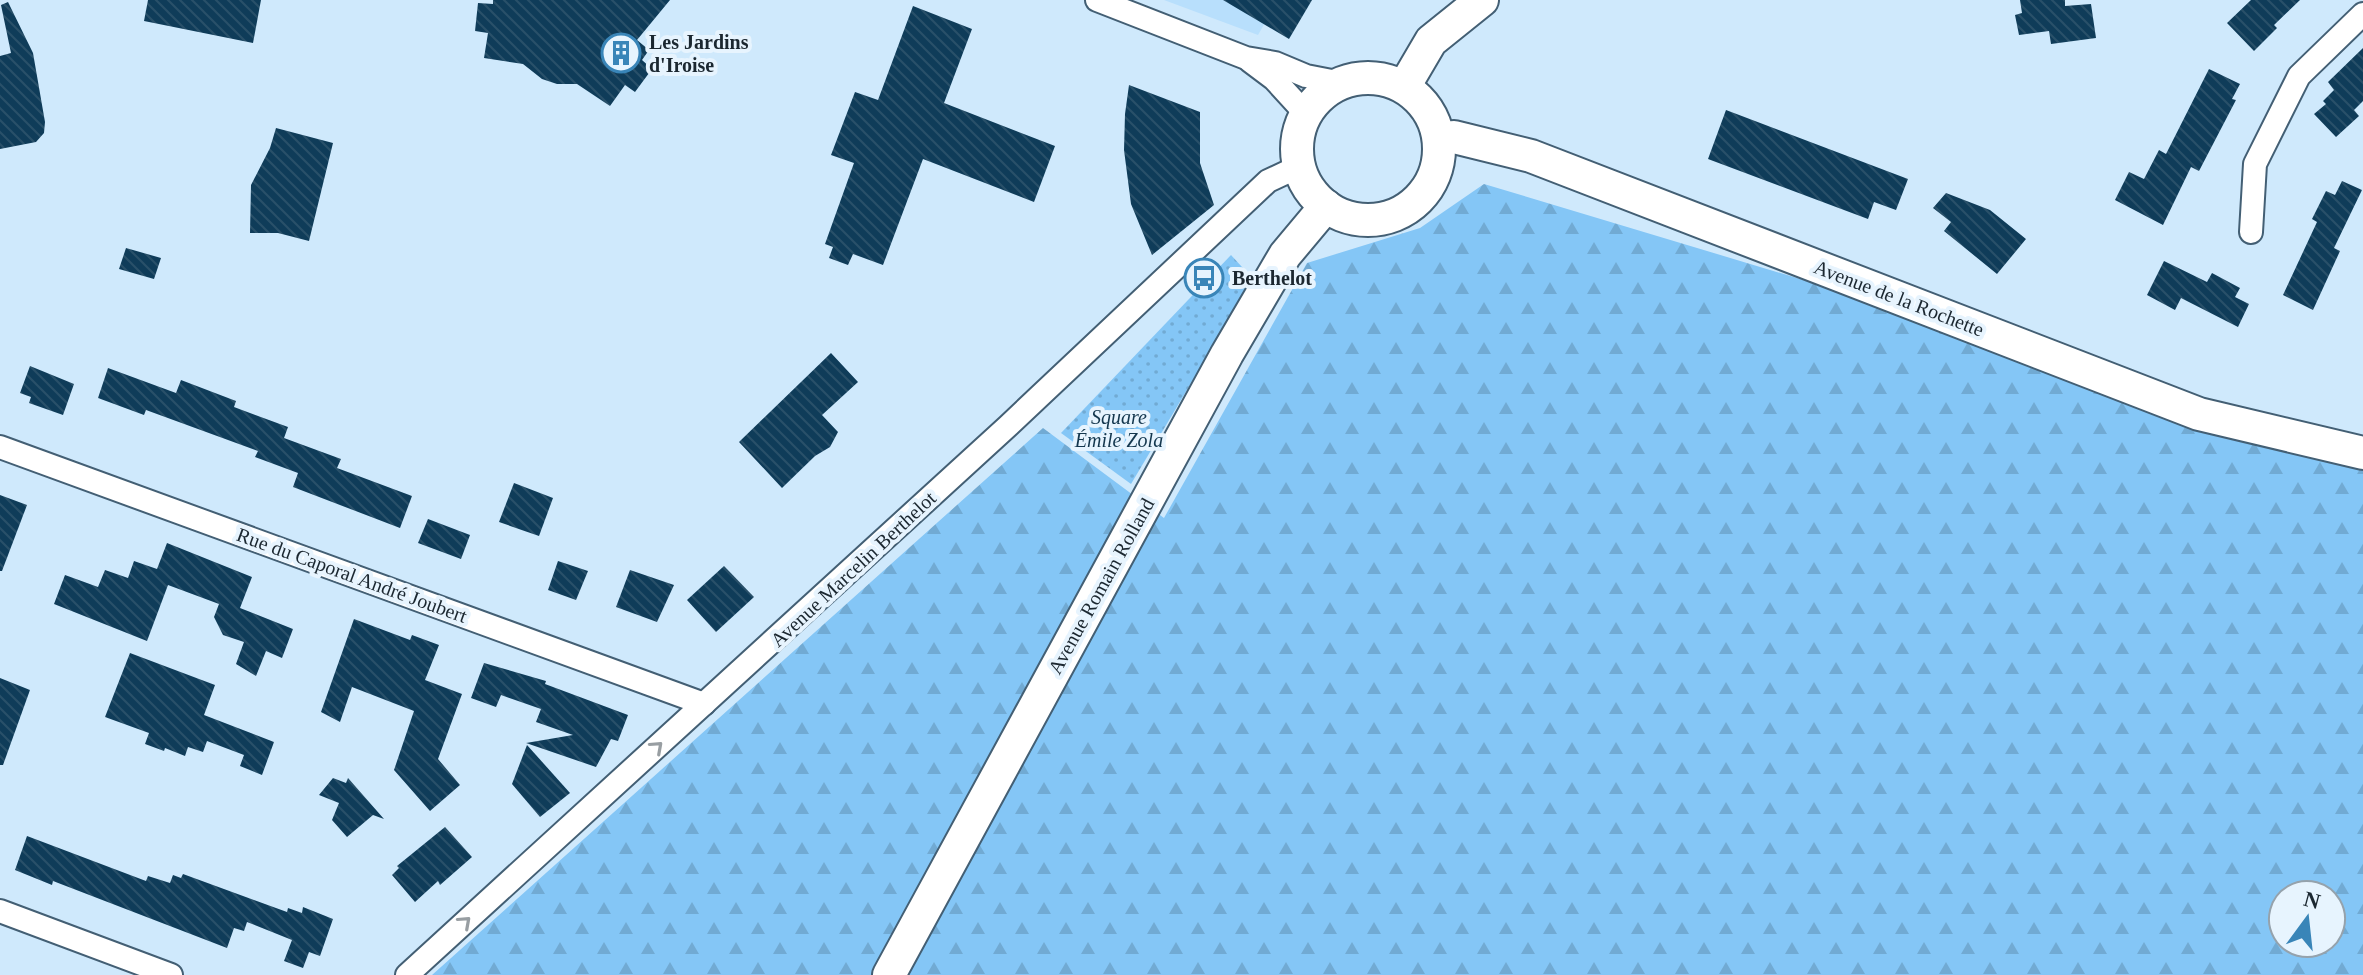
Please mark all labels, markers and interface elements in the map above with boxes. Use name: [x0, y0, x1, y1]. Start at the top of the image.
place label: Les Jardins d'Iroise: [649, 31, 749, 76]
building icon: Les Jardins d'Iroise: [600, 32, 642, 74]
street label: Avenue de la Rochette: [1811, 255, 1987, 341]
bus stop icon: Berthelot: [1183, 257, 1225, 299]
place label: Berthelot: [1232, 267, 1312, 289]
park label: Square Émile Zola: [1074, 406, 1163, 451]
street label: Avenue Marcelin Berthelot: [766, 487, 940, 651]
street label: Avenue Romain Rolland: [1044, 494, 1158, 678]
street label: Rue du Caporal André Joubert: [234, 523, 470, 628]
one-way arrow: [648, 742, 662, 756]
north arrow: [2267, 879, 2347, 959]
text: N: [2301, 886, 2323, 914]
one-way arrow: [456, 917, 470, 932]

